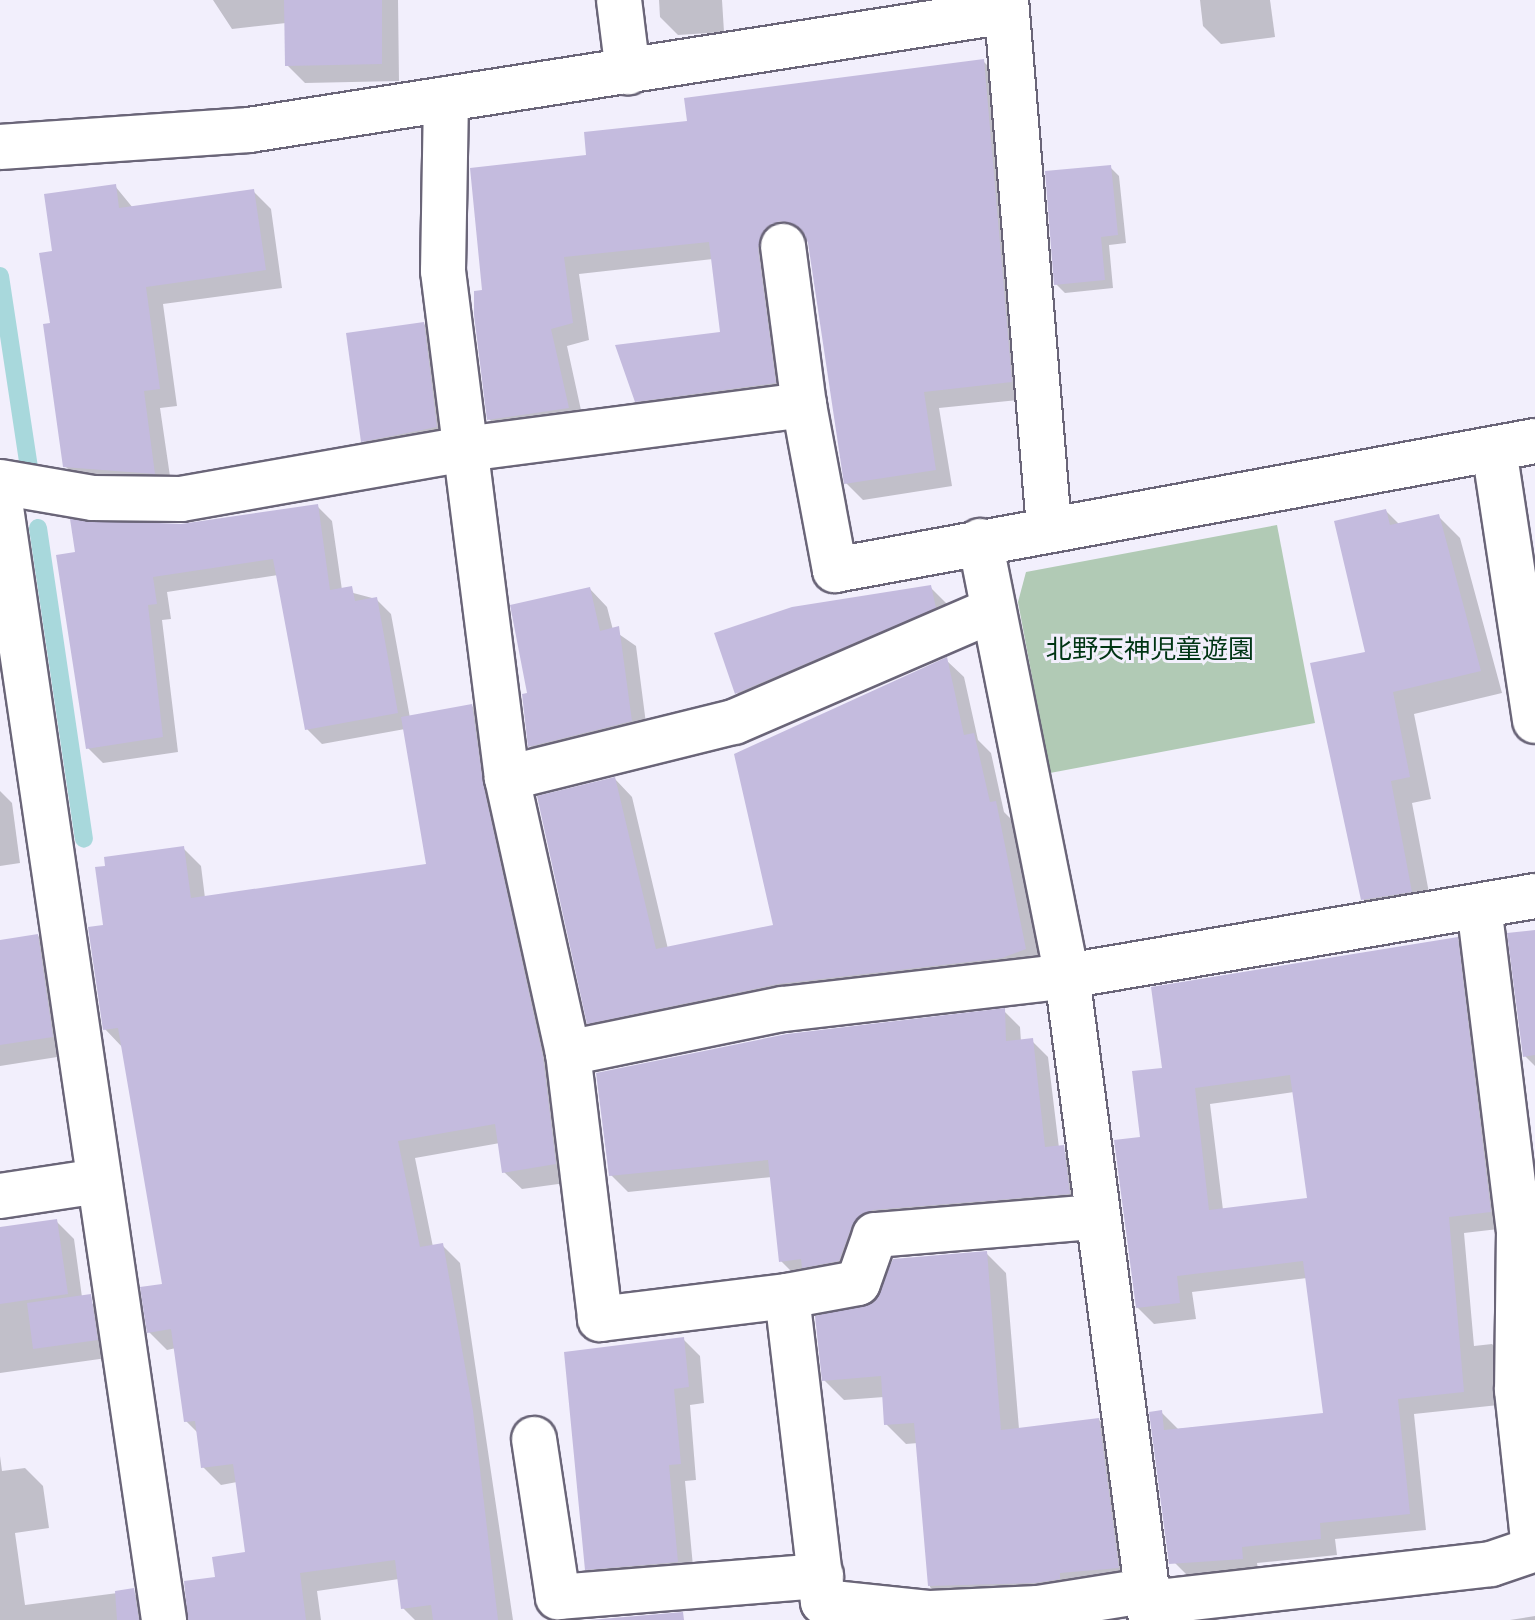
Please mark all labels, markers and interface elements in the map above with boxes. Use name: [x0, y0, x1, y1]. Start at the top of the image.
park label: 北野天神児童遊園: [1046, 635, 1254, 667]

